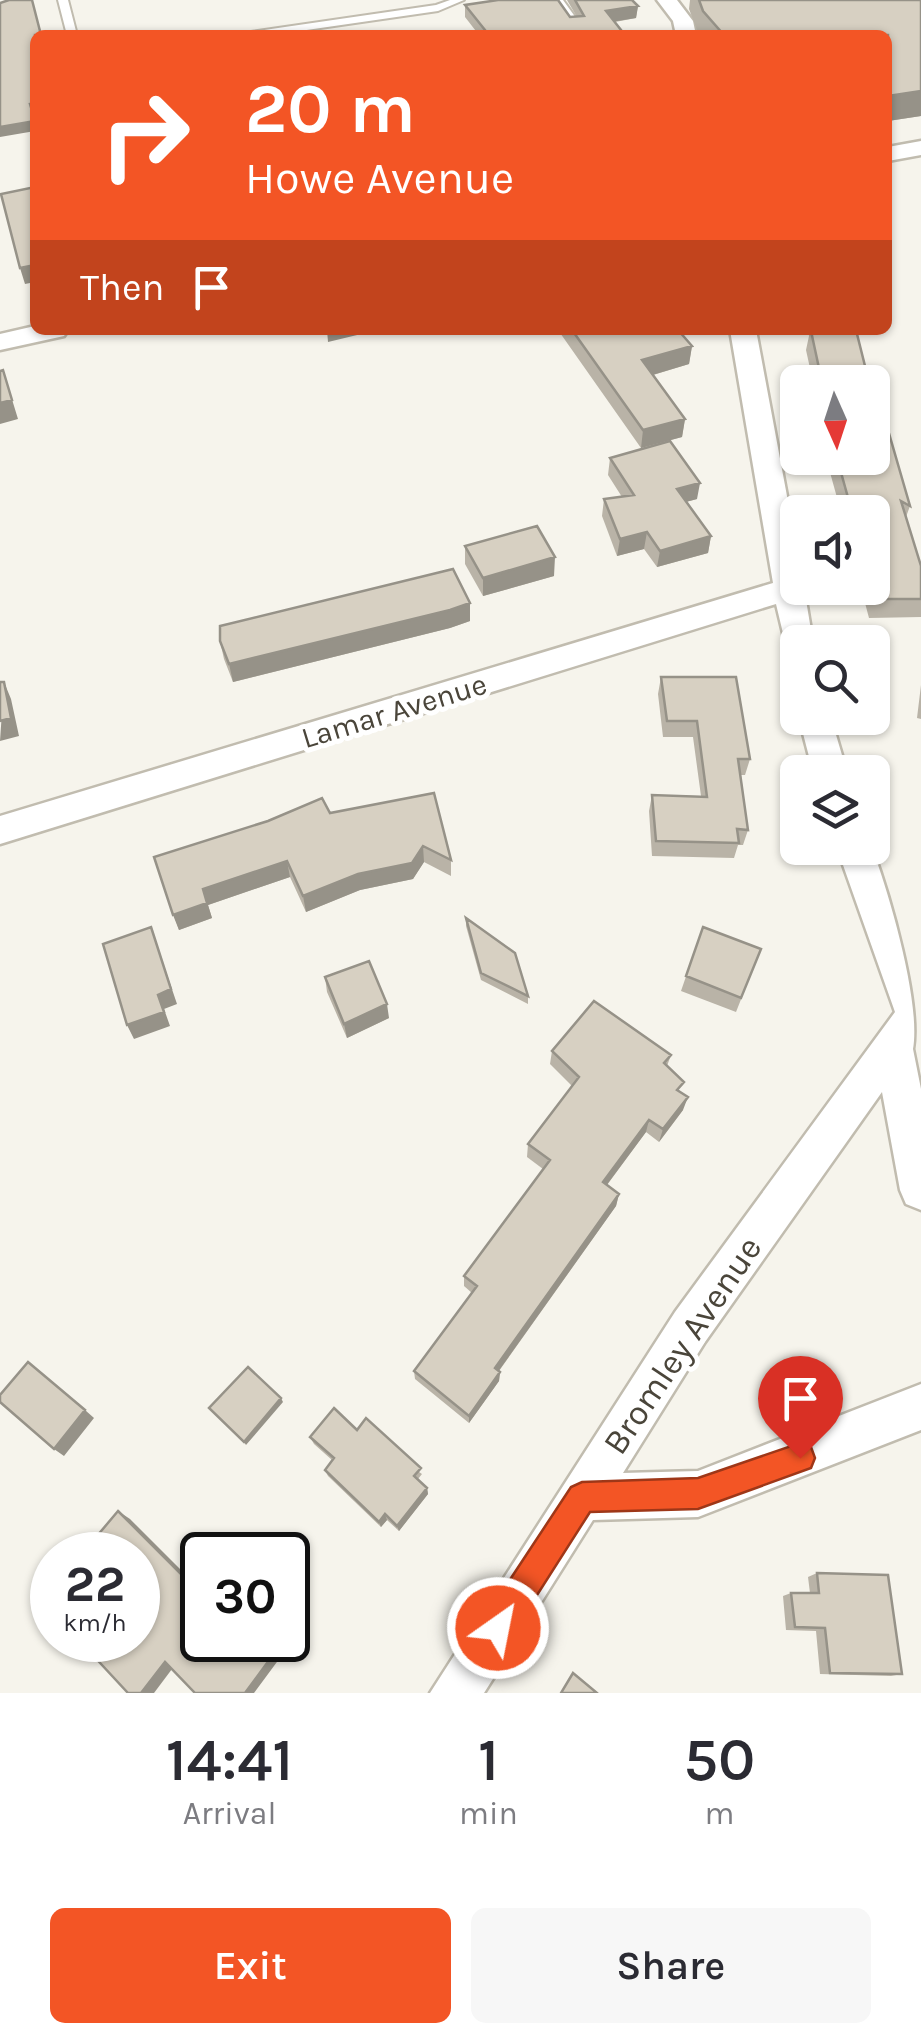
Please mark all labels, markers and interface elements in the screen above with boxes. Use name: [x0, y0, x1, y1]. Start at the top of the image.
text: 20 m: [245, 68, 416, 150]
icon: right: [80, 70, 210, 200]
text: Howe Avenue: [245, 152, 514, 204]
icon: arrive: [184, 260, 239, 315]
text: Then: [80, 265, 164, 310]
north arrow: [780, 365, 890, 475]
map controls: [780, 365, 890, 865]
button: sound: [780, 495, 890, 605]
button: search: [780, 625, 890, 735]
street label: Lamar Avenue: [297, 666, 491, 756]
button: layers: [780, 755, 890, 865]
street label: Bromley Avenue: [594, 1229, 770, 1462]
pin: [758, 1356, 843, 1459]
icon: arrive: [773, 1371, 828, 1426]
speed limit sign: 30: [180, 1532, 310, 1662]
text: 22: [65, 1555, 125, 1614]
position arrow: [446, 1576, 550, 1680]
text: km/h: [63, 1608, 127, 1637]
text: 14:41: [166, 1725, 293, 1795]
text: 1: [478, 1725, 499, 1795]
text: 50: [683, 1725, 755, 1795]
text: Arrival: [183, 1795, 276, 1832]
text: min: [459, 1795, 518, 1832]
text: m: [704, 1795, 734, 1832]
button: Exit: [50, 1908, 451, 2023]
button: Share: [471, 1908, 871, 2023]

